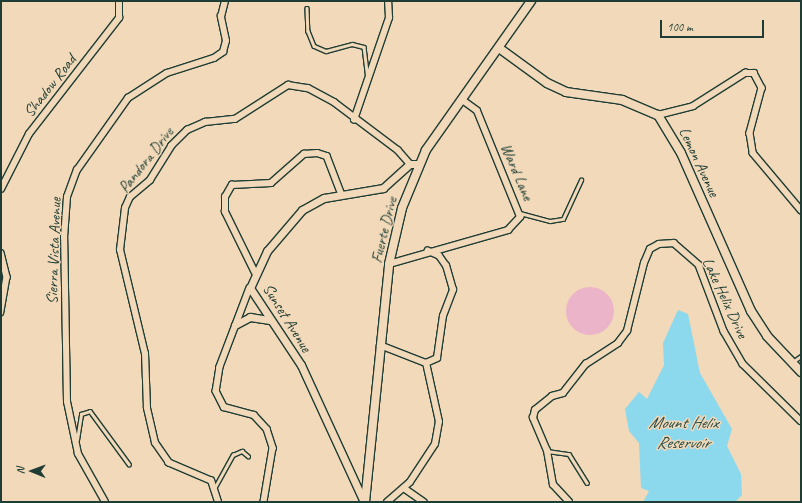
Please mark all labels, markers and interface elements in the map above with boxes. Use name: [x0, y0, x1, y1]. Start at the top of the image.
scale bar: [662, 12, 766, 38]
text: 100 m: [667, 19, 693, 35]
street label: Shadow Road: [20, 51, 80, 121]
street label: Pandora Drive: [114, 123, 178, 197]
street label: Lemon Avenue: [675, 124, 723, 200]
street label: Ward Lane: [496, 140, 538, 204]
street label: Fuerte Drive: [367, 195, 401, 265]
street label: Sierra Vista Avenue: [43, 197, 65, 305]
street label: Lake Helix Drive: [698, 255, 752, 341]
street label: Sunset Avenue: [258, 280, 316, 356]
water label: Mount Helix Reservoir: [648, 413, 718, 453]
north arrow: [12, 451, 52, 491]
text: N: [13, 467, 27, 474]

